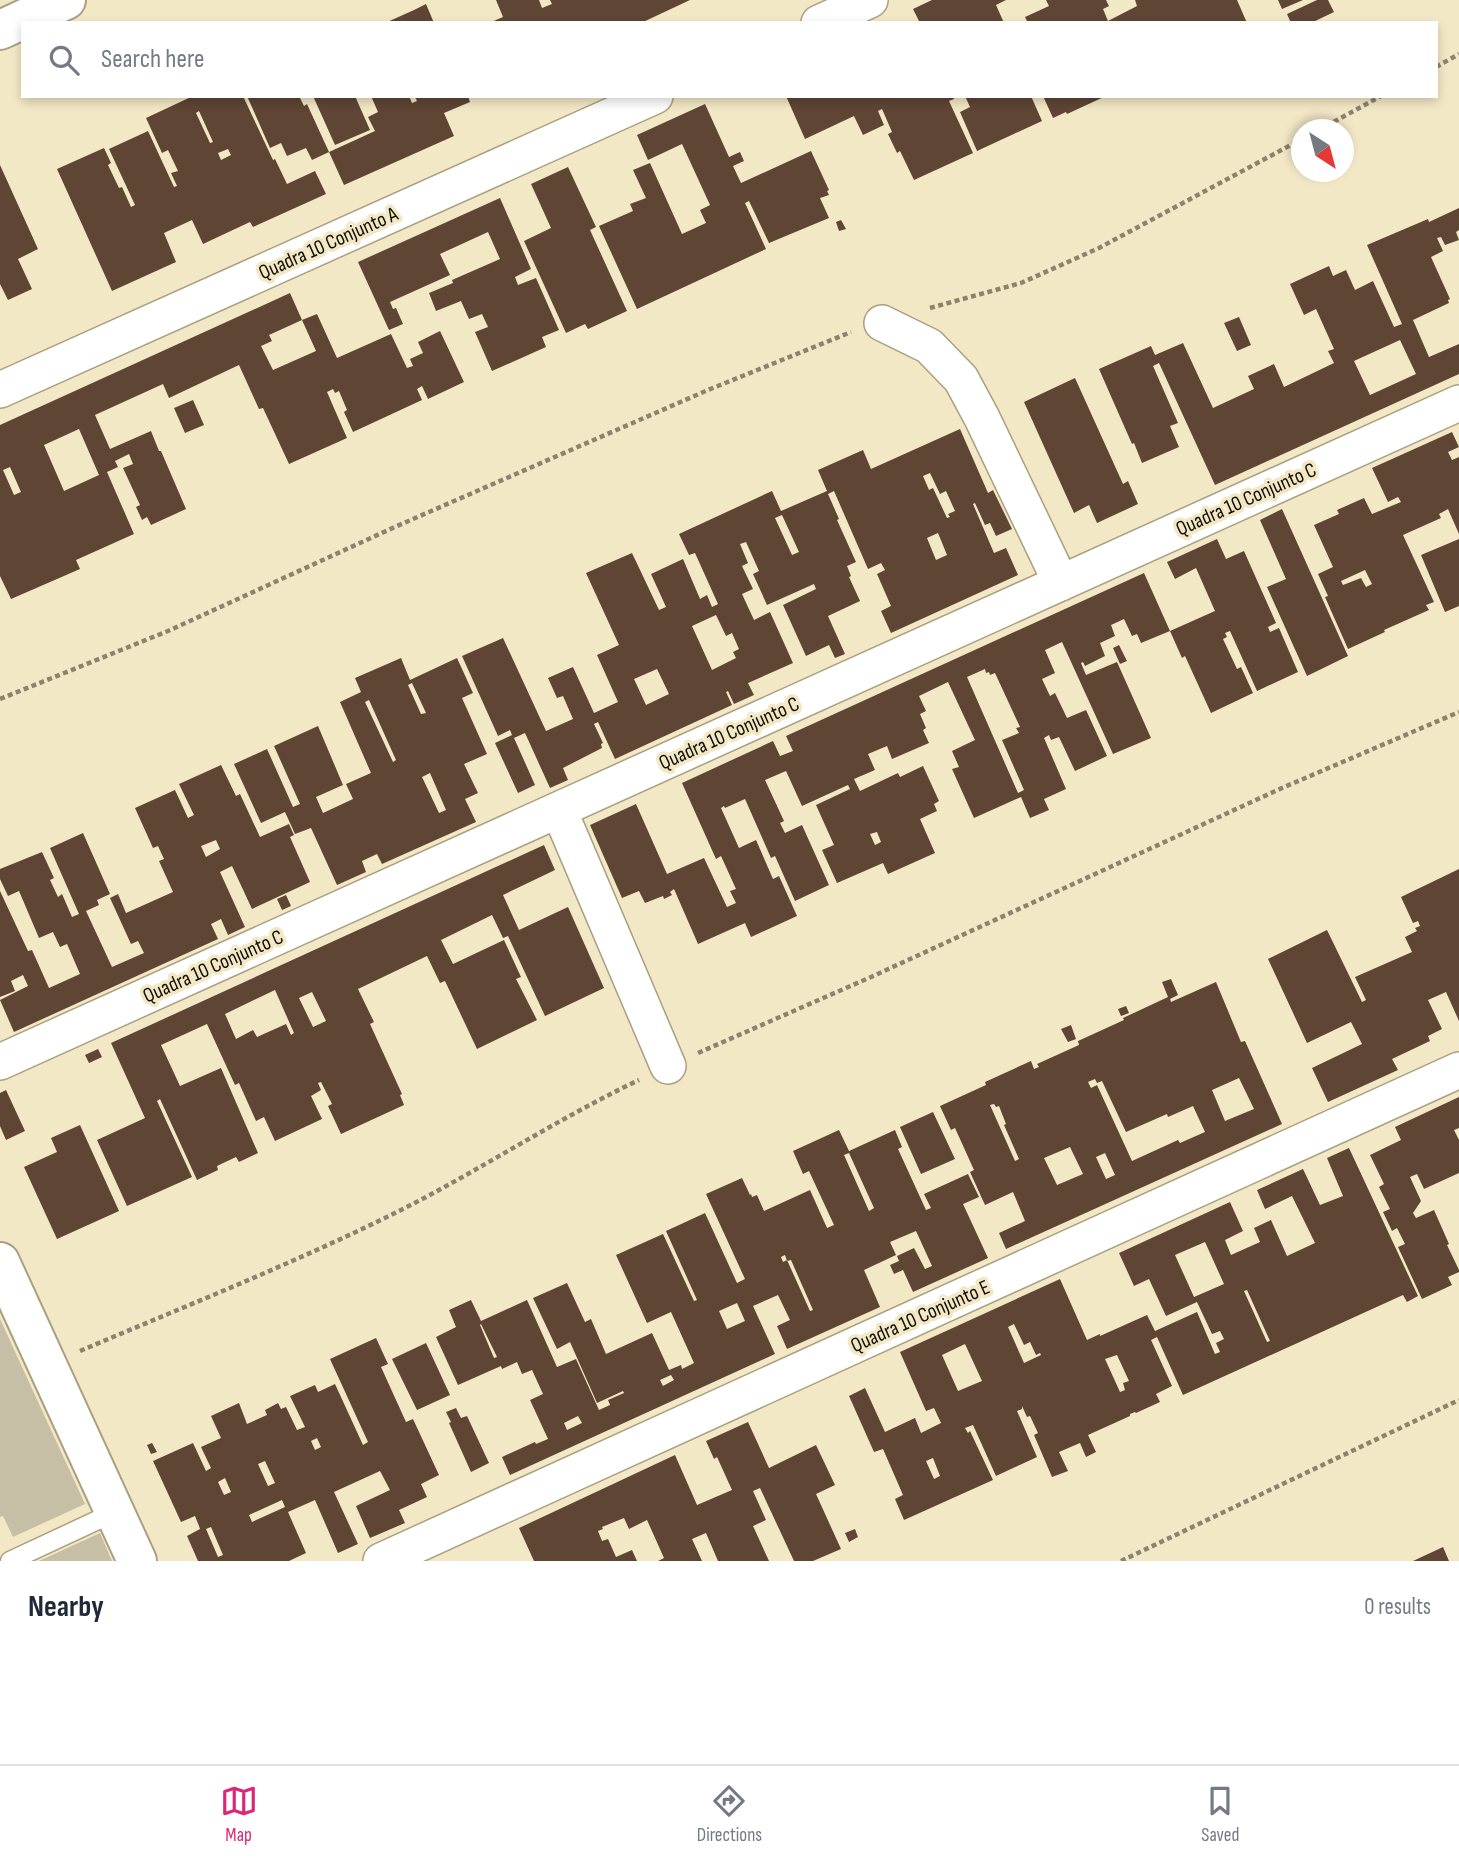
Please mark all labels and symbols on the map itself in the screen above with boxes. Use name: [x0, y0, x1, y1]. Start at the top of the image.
north arrow: [1291, 119, 1354, 182]
street label: Quadra 10 Conjunto A: [255, 201, 403, 285]
street label: Quadra 10 Conjunto C: [1172, 457, 1320, 542]
street label: Quadra 10 Conjunto C: [655, 691, 803, 776]
street label: Quadra 10 Conjunto C: [139, 924, 287, 1009]
street label: Quadra 10 Conjunto E: [847, 1275, 994, 1358]

